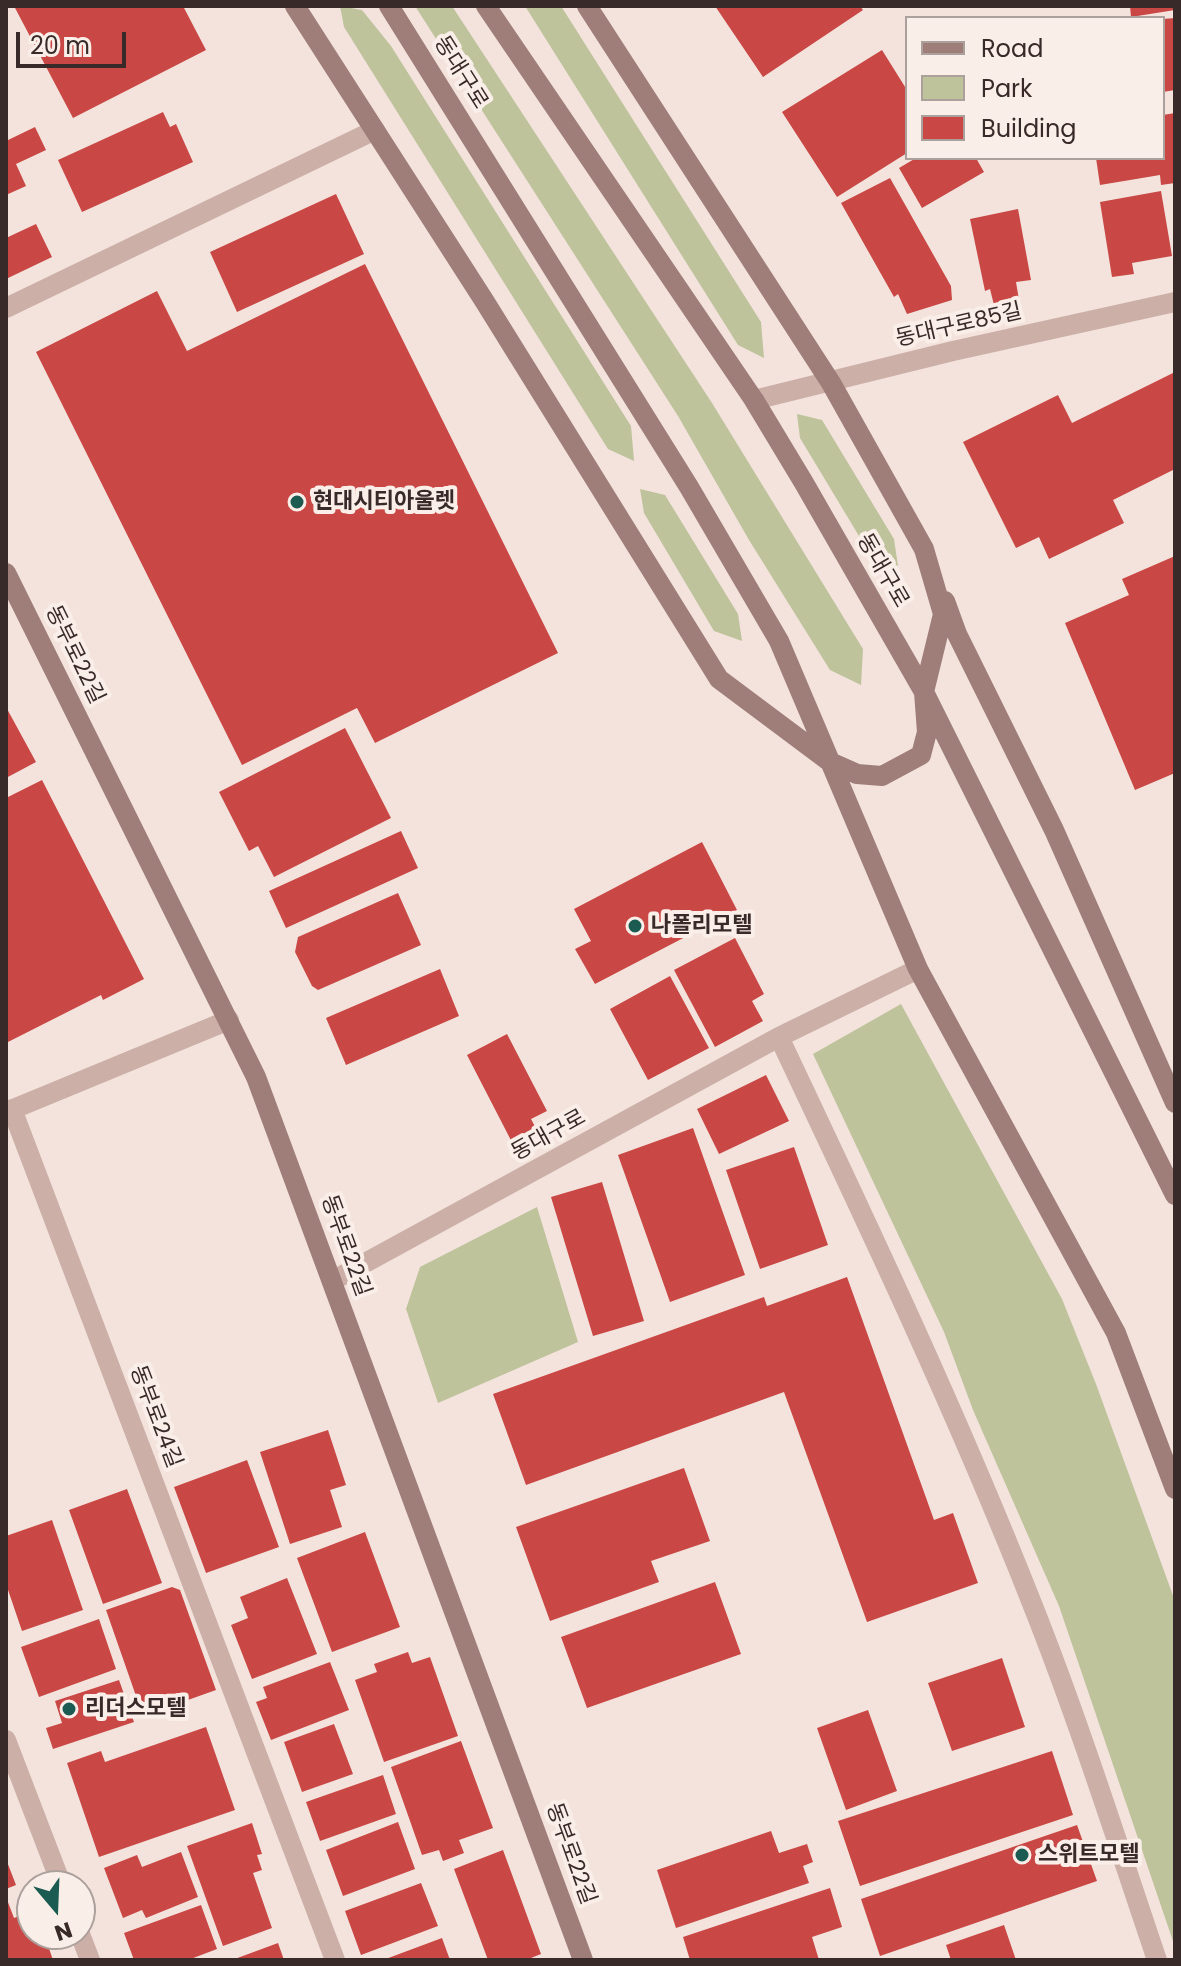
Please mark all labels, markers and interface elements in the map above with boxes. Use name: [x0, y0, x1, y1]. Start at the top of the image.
scale bar: [20, 16, 130, 66]
legend: [905, 16, 1165, 160]
text: 20 m: [30, 29, 90, 62]
street label: 동대구로: [427, 32, 493, 114]
text: Road: [981, 32, 1043, 65]
text: Park: [981, 72, 1032, 105]
text: Building: [981, 112, 1077, 145]
street label: 동대구로85길: [893, 299, 1025, 353]
place label: 현대시티아울렛: [313, 489, 455, 515]
marker: 현대시티아울렛: [288, 493, 306, 511]
street label: 동대구로: [850, 529, 914, 613]
street label: 동부로22길: [39, 601, 109, 709]
place label: 나폴리모텔: [651, 913, 752, 939]
marker: 나폴리모텔: [626, 917, 644, 935]
street label: 동대구로: [507, 1105, 591, 1167]
street label: 동부로22길: [314, 1192, 376, 1300]
street label: 동부로24길: [123, 1362, 187, 1472]
place label: 리더스모텔: [85, 1696, 186, 1722]
marker: 리더스모텔: [60, 1700, 78, 1718]
street label: 동부로22길: [539, 1800, 601, 1908]
place label: 스위트모텔: [1038, 1842, 1139, 1868]
marker: 스위트모텔: [1013, 1846, 1031, 1864]
north arrow: [16, 1870, 96, 1950]
text: N: [50, 1914, 76, 1949]

